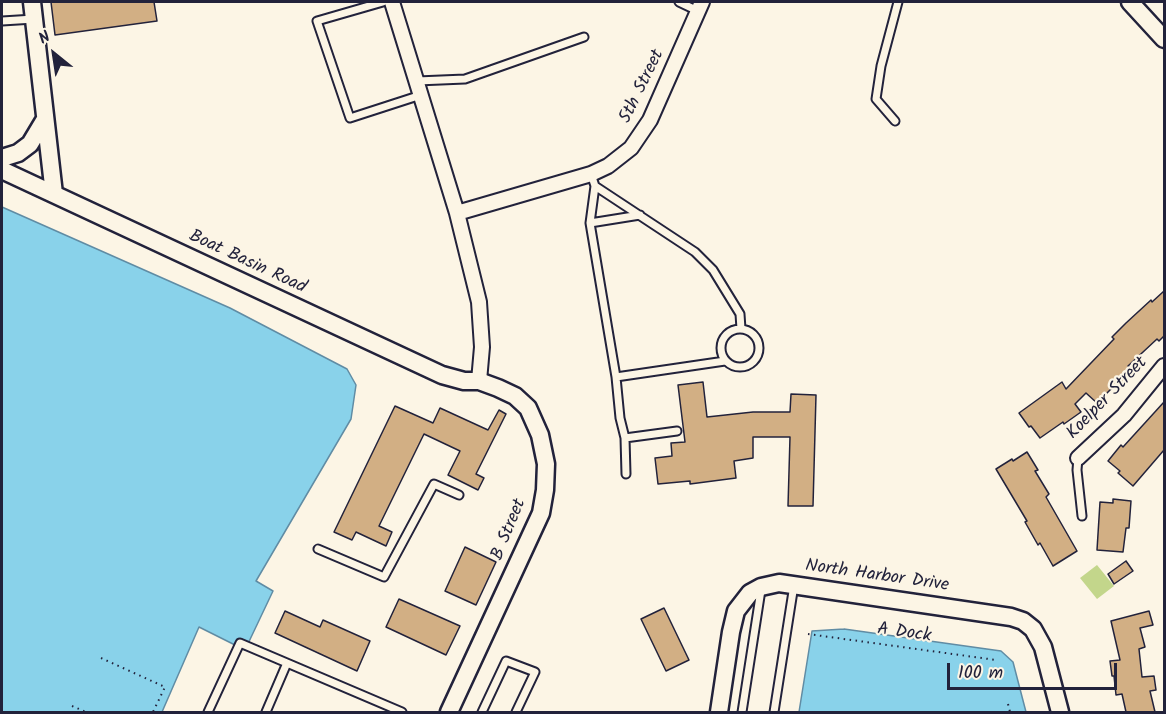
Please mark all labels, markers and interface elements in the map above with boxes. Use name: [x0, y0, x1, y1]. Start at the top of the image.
north arrow: [24, 24, 84, 84]
text: N: [34, 25, 55, 51]
street label: 5th Street: [616, 47, 670, 127]
street label: Boat Basin Road: [185, 226, 309, 300]
street label: Koelper Street: [1063, 353, 1153, 445]
street label: B Street: [488, 496, 532, 564]
street label: North Harbor Drive: [804, 556, 950, 598]
street label: A Dock: [876, 620, 932, 648]
scale bar: [950, 651, 1120, 689]
text: 100 m: [958, 659, 1003, 688]

